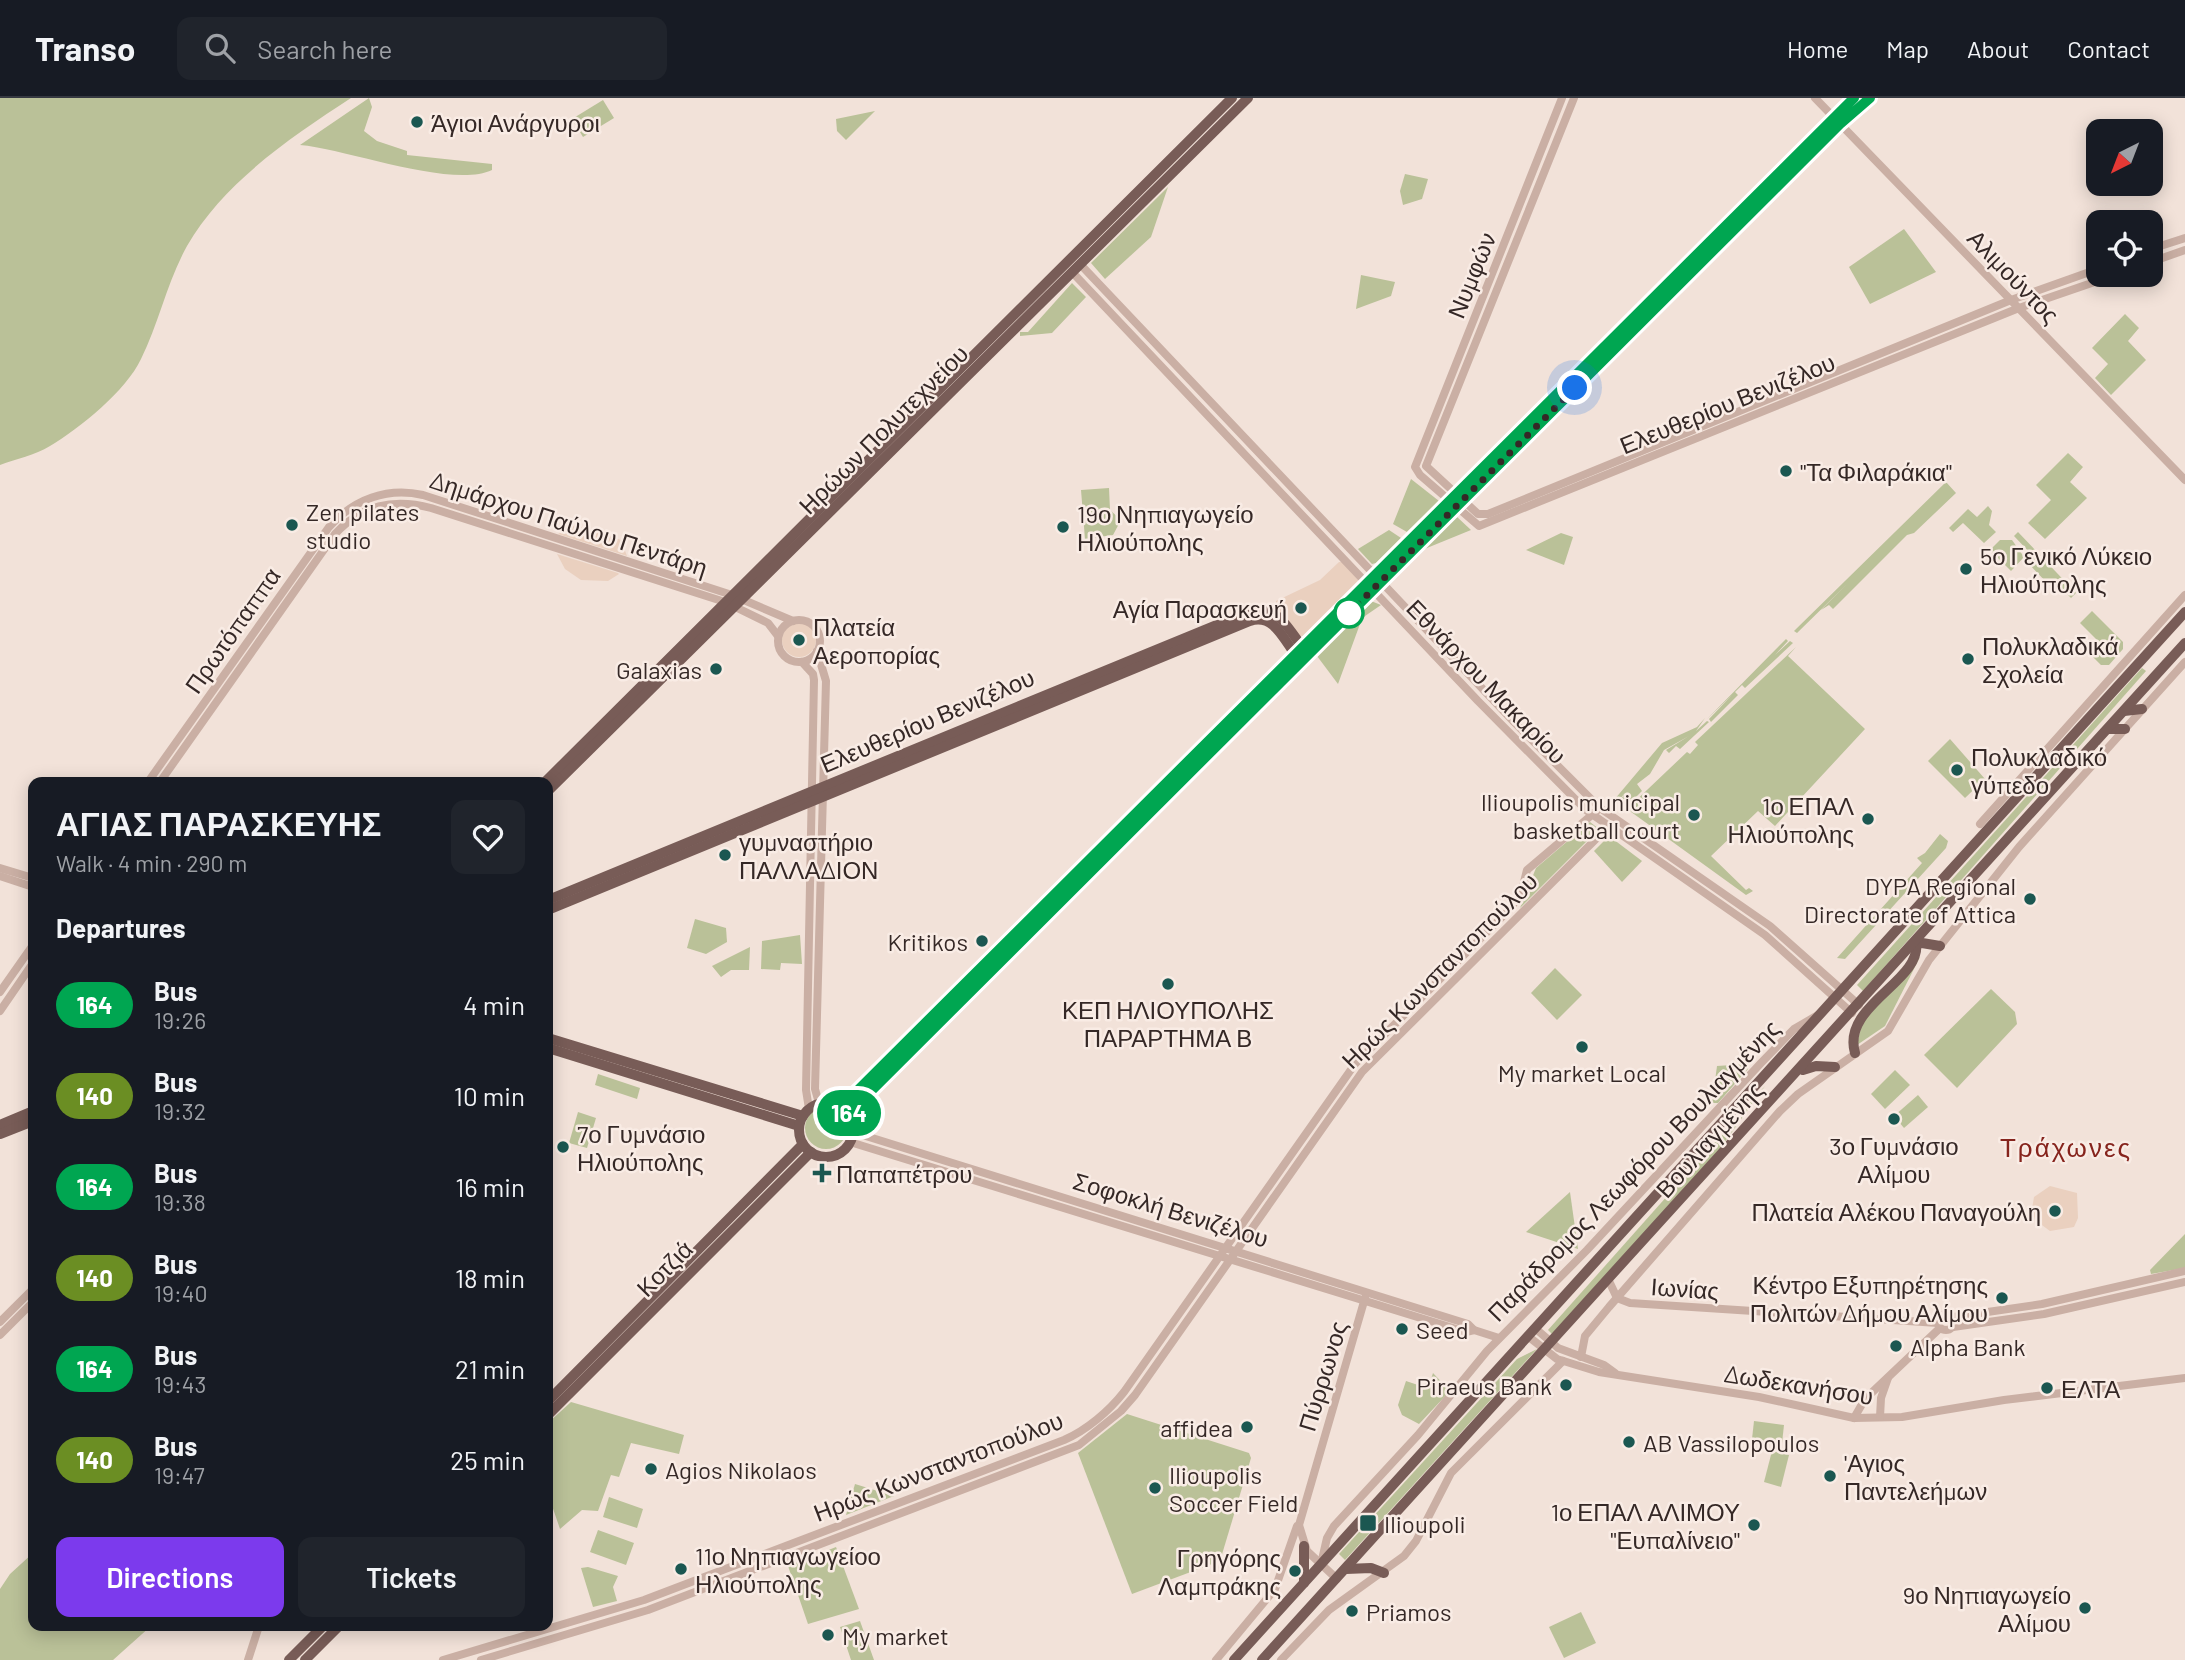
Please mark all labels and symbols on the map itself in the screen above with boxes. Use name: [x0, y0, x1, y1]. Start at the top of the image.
place label: Άγιοι Ανάργυροι: [431, 108, 600, 137]
marker: Άγιοι Ανάργυροι: [409, 114, 425, 130]
north arrow: [2086, 119, 2163, 196]
street label: Αλιμούντος: [1962, 223, 2066, 329]
street label: Νυμφών: [1441, 228, 1501, 322]
street label: Ηρώων Πολυτεχνείου: [792, 338, 974, 520]
street label: Ελευθερίου Βενιζέλου: [1615, 347, 1839, 459]
your location: [1557, 370, 1592, 405]
place label: "Τα Φιλαράκια": [1800, 457, 1952, 486]
marker: "Τα Φιλαράκια": [1778, 463, 1794, 479]
street label: Δημάρχου Παύλου Πεντάρη: [427, 464, 711, 582]
place label: Zen pilates studio: [306, 497, 419, 554]
place label: 19ο Νηπιαγωγείο Ηλιούπολης: [1077, 499, 1254, 556]
marker: Zen pilates studio: [284, 517, 300, 533]
marker: 19ο Νηπιαγωγείο Ηλιούπολης: [1055, 519, 1071, 535]
place label: 5ο Γενικό Λύκειο Ηλιούπολης: [1980, 541, 2152, 598]
marker: 5ο Γενικό Λύκειο Ηλιούπολης: [1958, 561, 1974, 577]
street label: Πρωτόπαππα: [178, 562, 286, 698]
street label: Εθνάρχου Μακαρίου: [1401, 593, 1573, 769]
place label: Αγία Παρασκευή: [1113, 594, 1287, 623]
unlabelled marker: [1334, 598, 1364, 628]
marker: Αγία Παρασκευή: [1293, 600, 1309, 616]
place label: Πλατεία Αεροπορίας: [813, 612, 940, 669]
place label: Πολυκλαδικά Σχολεία: [1982, 631, 2119, 688]
marker: Πλατεία Αεροπορίας: [791, 632, 807, 648]
marker: Πολυκλαδικά Σχολεία: [1960, 651, 1976, 667]
place label: Galaxias: [616, 655, 702, 684]
marker: Galaxias: [708, 661, 724, 677]
street label: Ελευθερίου Βενιζέλου: [816, 662, 1038, 778]
place label: Πολυκλαδικό γύπεδο: [1971, 742, 2107, 799]
marker: Πολυκλαδικό γύπεδο: [1949, 762, 1965, 778]
place label: Ilioupolis municipal basketball court: [1481, 787, 1680, 844]
place label: 1ο ΕΠΑΛ Ηλιούπολης: [1728, 791, 1854, 848]
marker: Ilioupolis municipal basketball court: [1686, 807, 1702, 823]
marker: 1ο ΕΠΑΛ Ηλιούπολης: [1860, 811, 1876, 827]
place label: γυμναστήριο ΠΑΛΛΑΔΙΟΝ: [739, 827, 878, 884]
marker: γυμναστήριο ΠΑΛΛΑΔΙΟΝ: [717, 847, 733, 863]
street label: Ηρώς Κωνσταντοπούλου: [1335, 866, 1543, 1074]
place label: DYPA Regional Directorate of Attica: [1804, 871, 2016, 928]
marker: DYPA Regional Directorate of Attica: [2022, 891, 2038, 907]
place label: Kritikos: [887, 927, 968, 956]
marker: Kritikos: [974, 933, 990, 949]
marker: ΚΕΠ ΗΛΙΟΥΠΟΛΗΣ ΠΑΡΑΡΤΗΜΑ Β: [1160, 976, 1176, 992]
place label: ΚΕΠ ΗΛΙΟΥΠΟΛΗΣ ΠΑΡΑΡΤΗΜΑ Β: [1062, 995, 1274, 1052]
street label: Παράδρομος Λεωφόρου Βουλιαγμένης: [1481, 1013, 1785, 1327]
marker: My market Local: [1574, 1039, 1590, 1055]
place label: My market Local: [1498, 1058, 1666, 1087]
street label: Βουλιαγμένης: [1649, 1075, 1769, 1203]
line badge: 164: [809, 1090, 889, 1136]
marker: 3ο Γυμνάσιο Αλίμου: [1886, 1111, 1902, 1127]
place label: 7ο Γυμνάσιο Ηλιούπολης: [577, 1119, 705, 1176]
place label: 3ο Γυμνάσιο Αλίμου: [1829, 1131, 1959, 1188]
district label: Τράχωνες: [2000, 1131, 2132, 1162]
marker: 7ο Γυμνάσιο Ηλιούπολης: [555, 1139, 571, 1155]
place label: Παπαπέτρου: [836, 1159, 972, 1188]
marker: Παπαπέτρου: [814, 1165, 830, 1181]
street label: Σοφοκλή Βενιζέλου: [1070, 1166, 1272, 1252]
place label: Πλατεία Αλέκου Παναγούλη: [1751, 1197, 2041, 1226]
marker: Πλατεία Αλέκου Παναγούλη: [2047, 1203, 2063, 1219]
street label: Κοτζιά: [630, 1234, 698, 1302]
place label: Κέντρο Εξυπηρέτησης Πολιτών Δήμου Αλίμου: [1750, 1270, 1988, 1327]
street label: Ιωνίας: [1650, 1271, 1720, 1305]
marker: Κέντρο Εξυπηρέτησης Πολιτών Δήμου Αλίμου: [1994, 1290, 2010, 1306]
place label: Seed: [1416, 1315, 1469, 1344]
street label: Πύρρωνος: [1292, 1318, 1352, 1434]
marker: Seed: [1394, 1321, 1410, 1337]
place label: Alpha Bank: [1910, 1332, 2025, 1361]
marker: Alpha Bank: [1888, 1338, 1904, 1354]
street label: Δωδεκανήσου: [1722, 1358, 1876, 1410]
place label: Piraeus Bank: [1417, 1371, 1552, 1400]
place label: ΕΛΤΑ: [2061, 1374, 2120, 1403]
marker: Piraeus Bank: [1558, 1377, 1574, 1393]
marker: ΕΛΤΑ: [2039, 1380, 2055, 1396]
street label: Ηρώς Κωνσταντοπούλου: [809, 1405, 1067, 1527]
place label: affidea: [1160, 1413, 1233, 1442]
marker: affidea: [1239, 1419, 1255, 1435]
place label: AB Vassilopoulos: [1643, 1428, 1819, 1457]
marker: AB Vassilopoulos: [1621, 1434, 1637, 1450]
place label: 'Αγιος Παντελεήμων: [1844, 1448, 1987, 1505]
place label: Agios Nikolaos: [665, 1455, 817, 1484]
place label: Ilioupolis Soccer Field: [1169, 1460, 1298, 1517]
marker: Agios Nikolaos: [643, 1461, 659, 1477]
marker: 'Αγιος Παντελεήμων: [1822, 1468, 1838, 1484]
marker: Ilioupolis Soccer Field: [1147, 1480, 1163, 1496]
place label: 1ο ΕΠΑΛ ΑΛΙΜΟΥ "Ευπαλίνειο": [1551, 1497, 1740, 1554]
place label: Ilioupoli: [1384, 1509, 1466, 1538]
marker: Ilioupoli: [1358, 1513, 1378, 1533]
marker: 1ο ΕΠΑΛ ΑΛΙΜΟΥ "Ευπαλίνειο": [1746, 1517, 1762, 1533]
place label: 11ο Νηπιαγωγείοο Ηλιούπολης: [695, 1541, 881, 1598]
place label: Γρηγόρης Λαμπράκης: [1158, 1543, 1281, 1600]
marker: 11ο Νηπιαγωγείοο Ηλιούπολης: [673, 1561, 689, 1577]
marker: Γρηγόρης Λαμπράκης: [1287, 1563, 1303, 1579]
place label: 9ο Νηπιαγωγείο Αλίμου: [1903, 1580, 2071, 1637]
place label: Priamos: [1366, 1597, 1452, 1626]
marker: 9ο Νηπιαγωγείο Αλίμου: [2077, 1600, 2093, 1616]
marker: Priamos: [1344, 1603, 1360, 1619]
place label: My market: [842, 1621, 949, 1650]
marker: My market: [820, 1627, 836, 1643]

